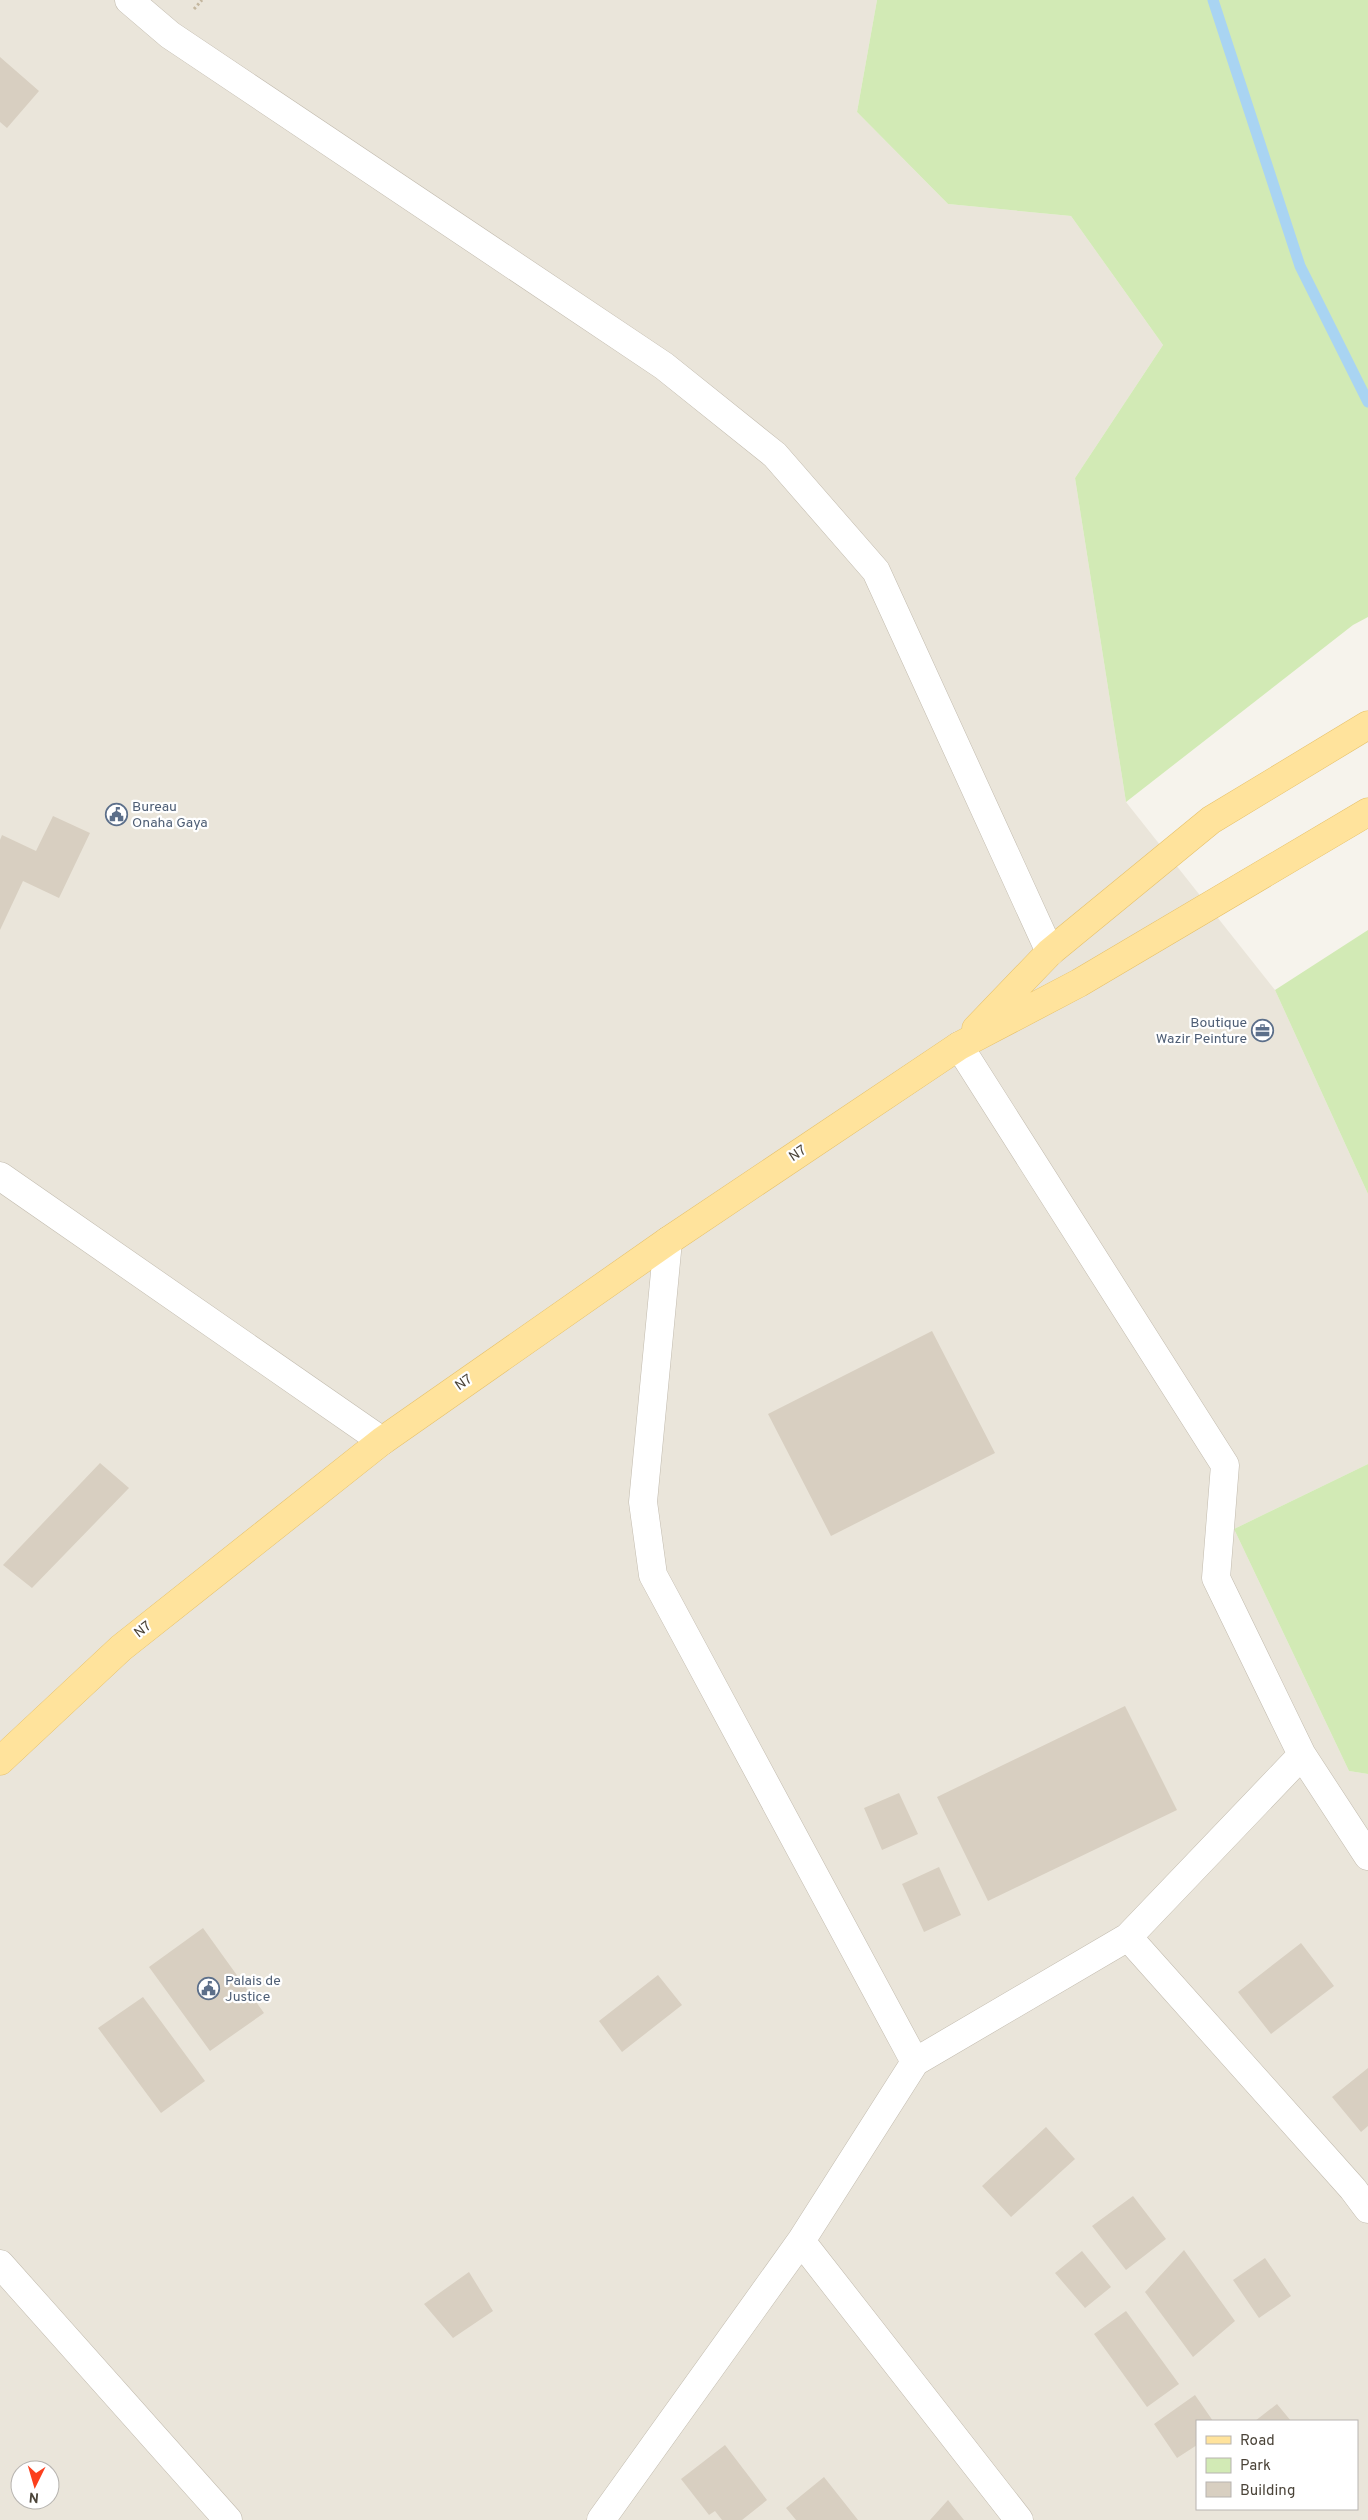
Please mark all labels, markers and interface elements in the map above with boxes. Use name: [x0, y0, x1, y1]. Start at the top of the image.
place label: Bureau Onaha Gaya: [132, 799, 208, 832]
public building icon: Bureau Onaha Gaya: [104, 803, 128, 827]
place label: Boutique Wazir Peinture: [1156, 1015, 1247, 1048]
office icon: Boutique Wazir Peinture: [1251, 1019, 1275, 1043]
street label: N7: [786, 1142, 810, 1166]
street label: N7: [452, 1371, 476, 1395]
street label: N7: [131, 1618, 155, 1642]
place label: Palais de Justice: [225, 1973, 281, 2006]
public building icon: Palais de Justice: [197, 1977, 221, 2001]
legend: [1196, 2420, 1358, 2510]
text: Road: [1240, 2432, 1275, 2451]
text: Park: [1240, 2457, 1271, 2476]
north arrow: [10, 2460, 60, 2510]
text: Building: [1240, 2482, 1295, 2501]
text: N: [28, 2488, 40, 2505]

